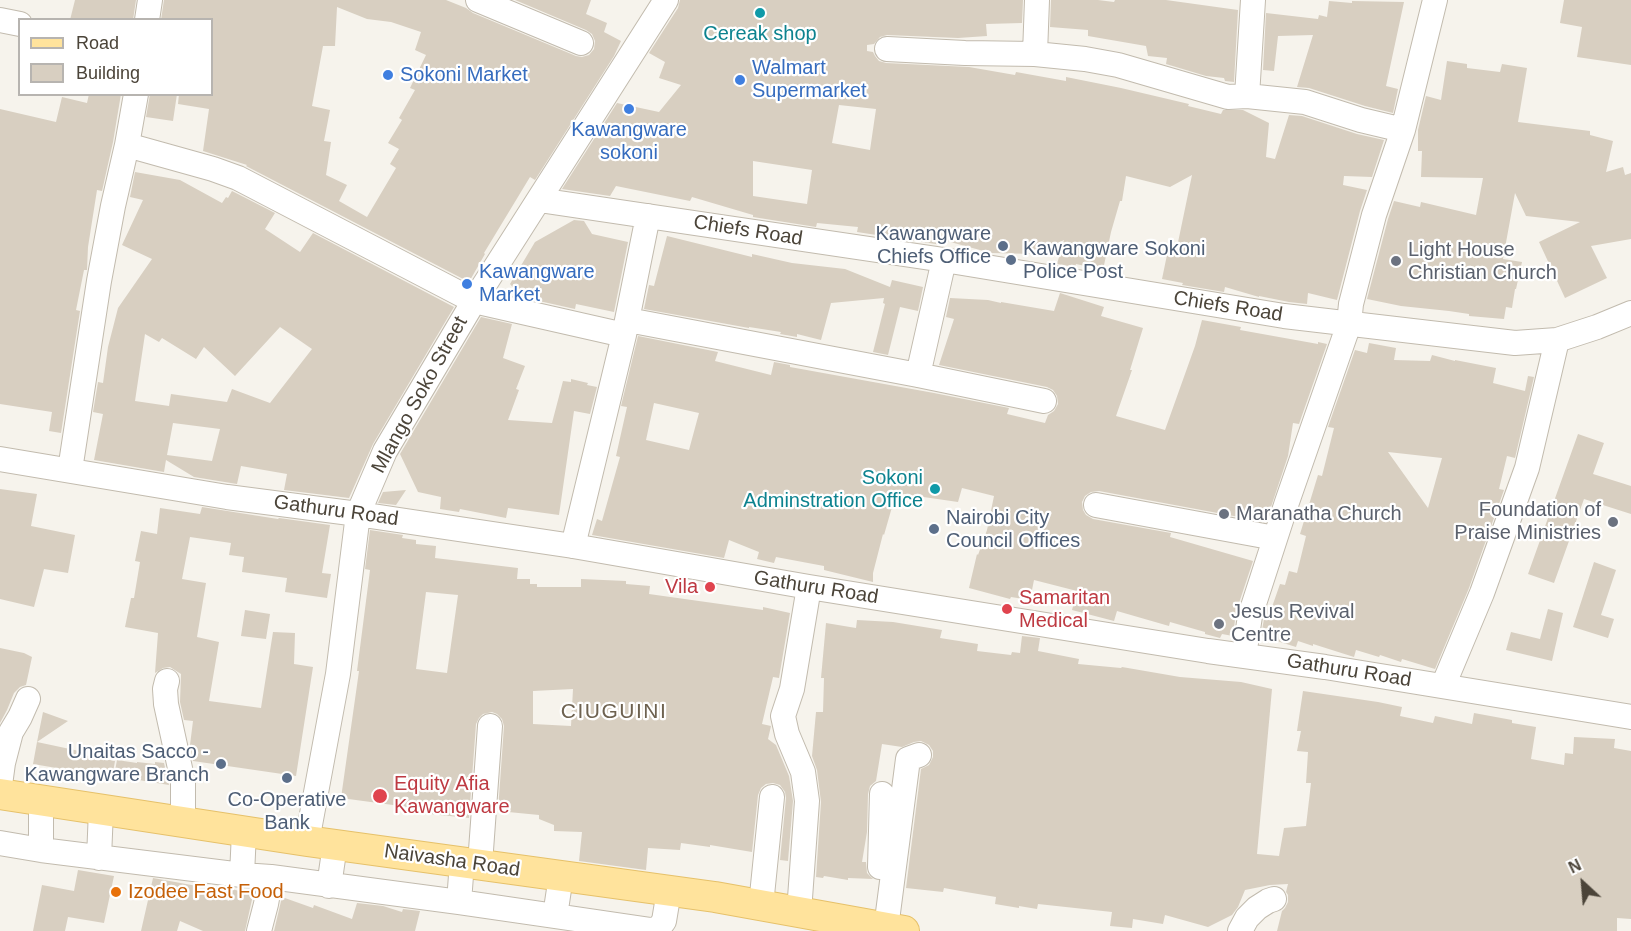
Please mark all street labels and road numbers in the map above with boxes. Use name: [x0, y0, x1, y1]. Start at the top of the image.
street label: Chiefs Road: [692, 211, 804, 251]
street label: Chiefs Road: [1172, 287, 1284, 327]
street label: Mlango Soko Street: [367, 312, 473, 478]
street label: Gathuru Road: [272, 490, 400, 532]
street label: Gathuru Road: [752, 566, 880, 610]
street label: Gathuru Road: [1285, 649, 1413, 693]
street label: Naivasha Road: [383, 840, 521, 882]

